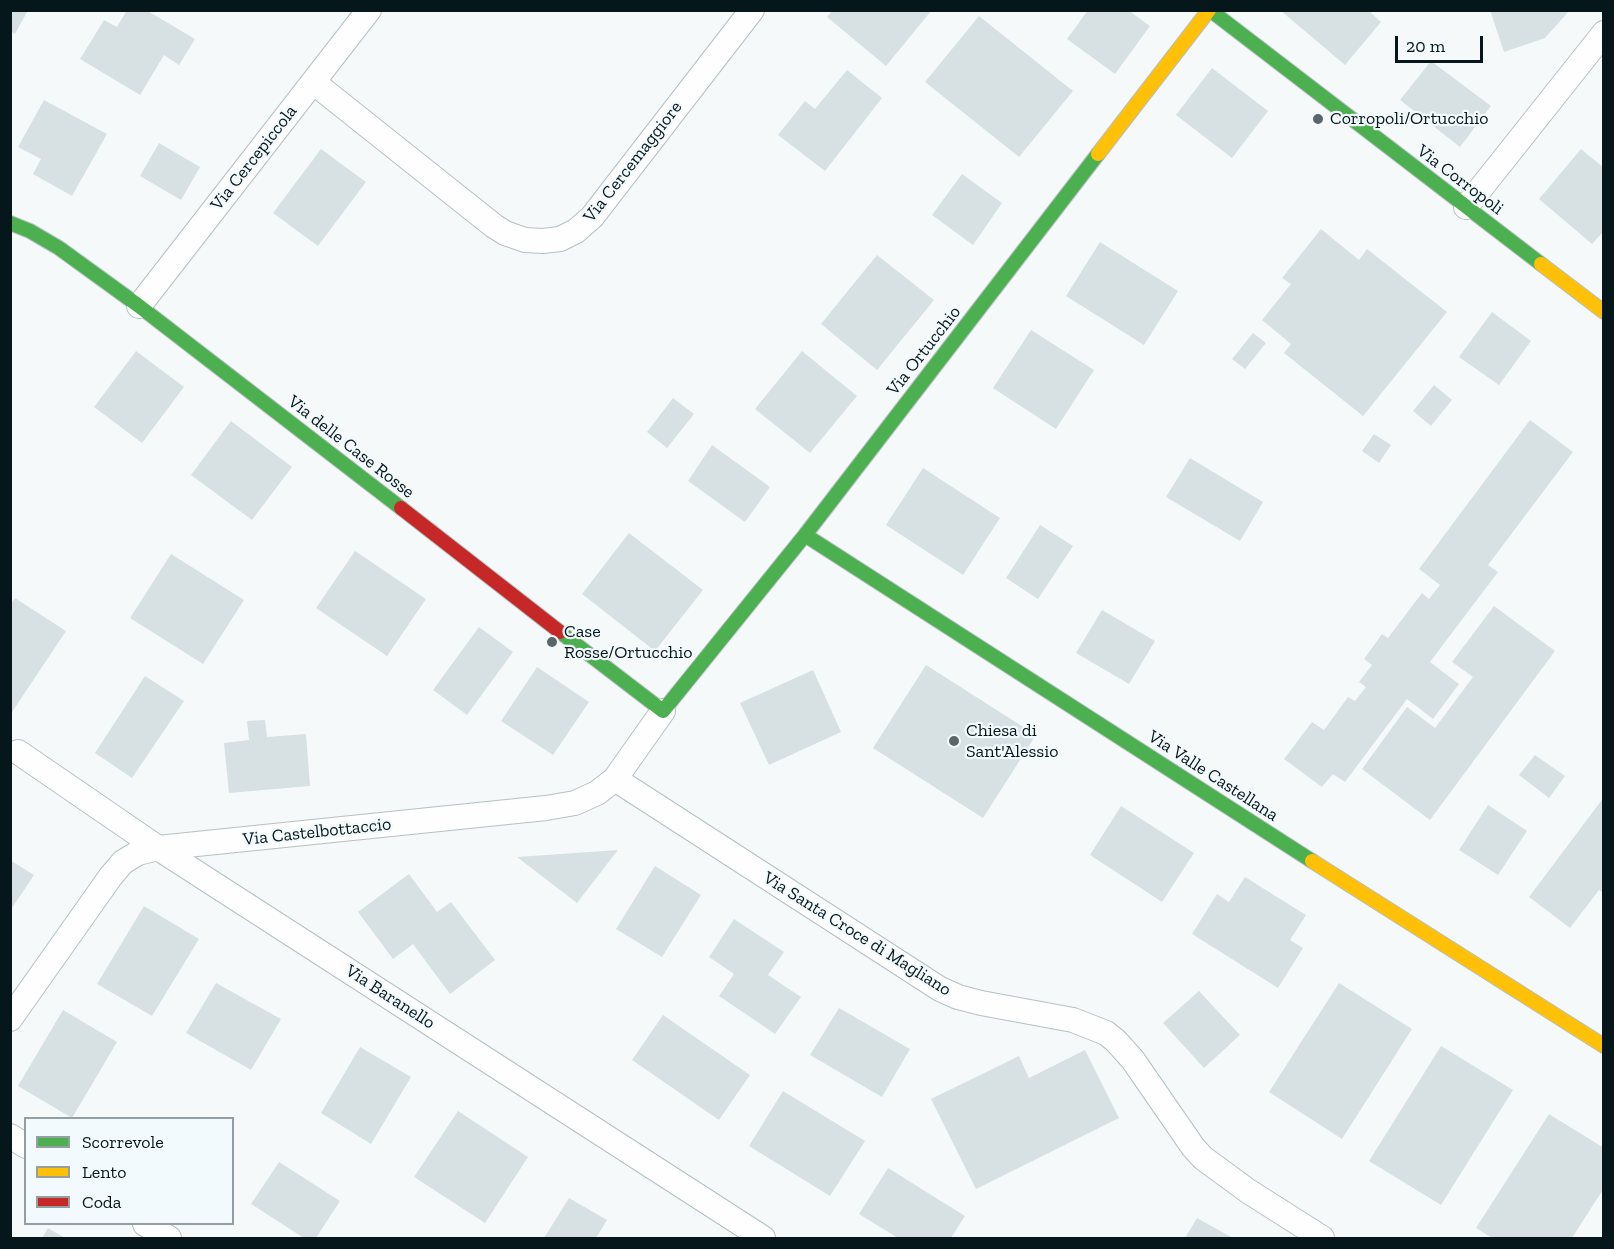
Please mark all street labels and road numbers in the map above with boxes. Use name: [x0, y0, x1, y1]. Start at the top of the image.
street label: Via Cercemaggiore: [579, 97, 687, 227]
street label: Via Cercepiccola: [206, 101, 302, 215]
street label: Via Corropoli: [1412, 140, 1508, 220]
street label: Via Ortucchio: [882, 302, 966, 400]
street label: Via delle Case Rosse: [283, 391, 419, 503]
street label: Via Valle Castellana: [1144, 726, 1282, 826]
street label: Via Castelbottaccio: [242, 813, 392, 851]
street label: Via Santa Croce di Magliano: [759, 867, 955, 1001]
street label: Via Baranello: [341, 960, 439, 1034]

